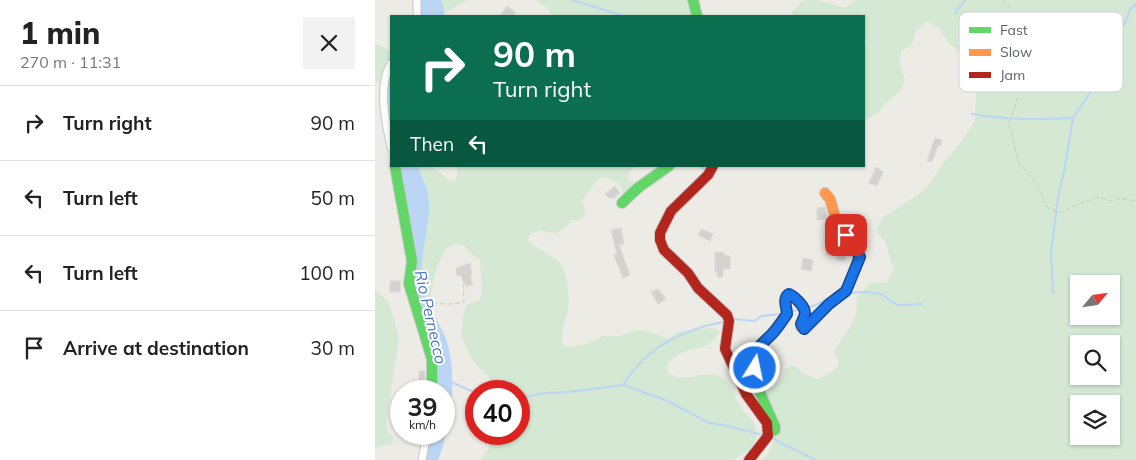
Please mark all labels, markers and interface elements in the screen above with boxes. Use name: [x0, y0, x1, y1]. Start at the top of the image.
legend: [959, 12, 1123, 92]
text: 1 min: [20, 14, 100, 52]
button: close: [303, 17, 355, 69]
text: Fast: [1000, 21, 1028, 39]
text: 90 m: [493, 32, 576, 76]
icon: right: [410, 35, 475, 100]
text: Slow: [1000, 43, 1032, 61]
text: 270 m · 11:31: [20, 52, 121, 72]
text: Jam: [1000, 66, 1025, 84]
text: Turn right: [493, 75, 591, 103]
icon: right: [20, 109, 48, 137]
text: Turn right: [63, 111, 152, 135]
text: 90 m: [311, 111, 355, 135]
icon: left: [464, 130, 492, 158]
text: Then: [410, 132, 454, 156]
icon: left: [20, 184, 48, 212]
text: Turn left: [63, 186, 138, 210]
text: 50 m: [311, 186, 355, 210]
pin: [825, 214, 867, 256]
icon: arrive: [832, 221, 860, 249]
icon: left: [20, 259, 48, 287]
text: Turn left: [63, 261, 138, 285]
text: 100 m: [299, 261, 355, 285]
water label: Rio Pernecco: [411, 268, 451, 366]
north arrow: [1070, 275, 1120, 325]
map controls: [1070, 275, 1120, 445]
icon: arrive: [20, 334, 48, 362]
button: search: [1070, 335, 1120, 385]
text: Arrive at destination: [63, 336, 249, 360]
text: 30 m: [311, 336, 355, 360]
position arrow: [728, 341, 780, 393]
speed limit sign: 40: [465, 380, 530, 445]
text: 39: [407, 391, 438, 422]
button: layers: [1070, 395, 1120, 445]
text: km/h: [409, 417, 436, 432]

